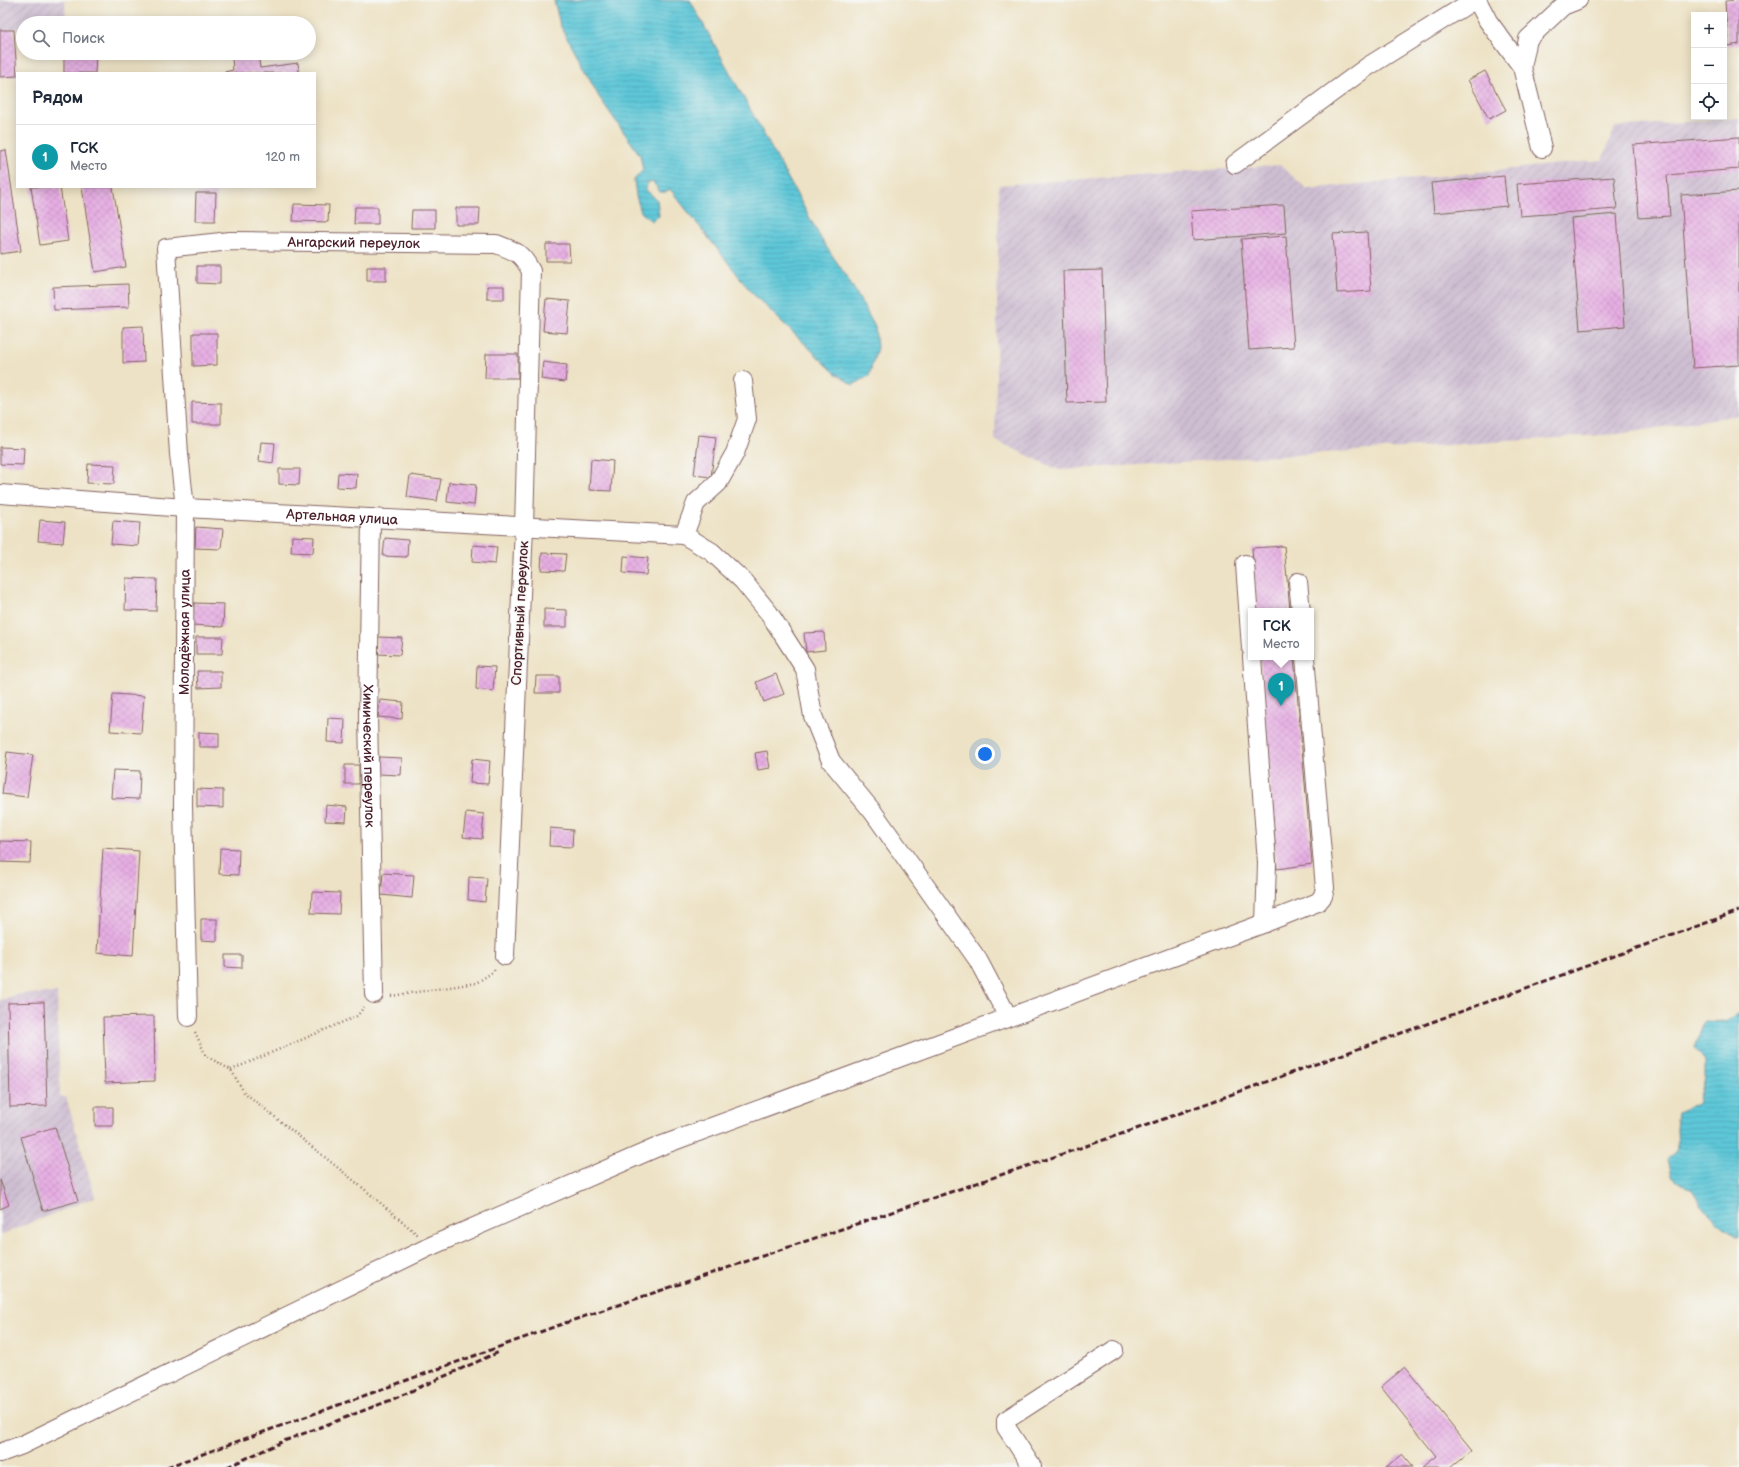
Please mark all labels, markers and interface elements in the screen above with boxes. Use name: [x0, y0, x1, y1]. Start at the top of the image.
map controls: [1691, 12, 1727, 120]
button: +: [1691, 12, 1727, 48]
search box: [16, 16, 316, 60]
icon: search: [30, 27, 52, 49]
text: Поиск: [62, 29, 105, 48]
button: −: [1691, 48, 1727, 84]
button: locate: [1691, 84, 1727, 120]
text: Рядом: [32, 88, 83, 108]
text: ГСК: [70, 139, 98, 158]
text: 1: [42, 149, 48, 165]
text: 120 m: [265, 149, 300, 165]
text: Место: [70, 158, 107, 174]
street label: Ангарский переулок: [286, 233, 421, 252]
street label: Артельная улица: [285, 505, 399, 528]
street label: Спортивный переулок: [508, 540, 532, 686]
street label: Молодёжная улица: [175, 568, 193, 695]
popup: [1248, 608, 1314, 660]
text: ГСК: [1262, 617, 1291, 636]
text: Место: [1262, 636, 1300, 652]
pin: 1: [1268, 673, 1294, 706]
street label: Химический переулок: [359, 684, 379, 828]
your location: [975, 744, 995, 764]

